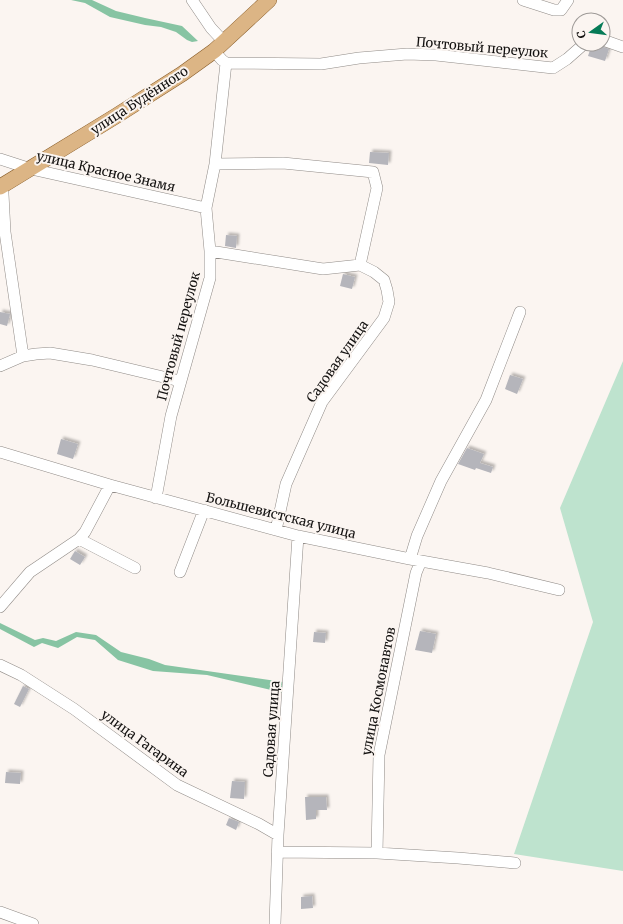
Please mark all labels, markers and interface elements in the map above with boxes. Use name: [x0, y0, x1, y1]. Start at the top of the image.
north arrow: [571, 12, 611, 52]
text: С: [574, 29, 589, 40]
street label: Почтовый переулок: [415, 33, 550, 62]
street label: улица Будённого: [87, 62, 192, 138]
street label: улица Красное Знамя: [35, 147, 177, 196]
street label: Почтовый переулок: [153, 269, 204, 403]
street label: Садовая улица: [303, 317, 372, 406]
street label: Большевистская улица: [204, 489, 358, 542]
street label: улица Космонавтов: [358, 625, 399, 757]
street label: Садовая улица: [260, 680, 283, 778]
street label: улица Гагарина: [98, 706, 192, 781]

